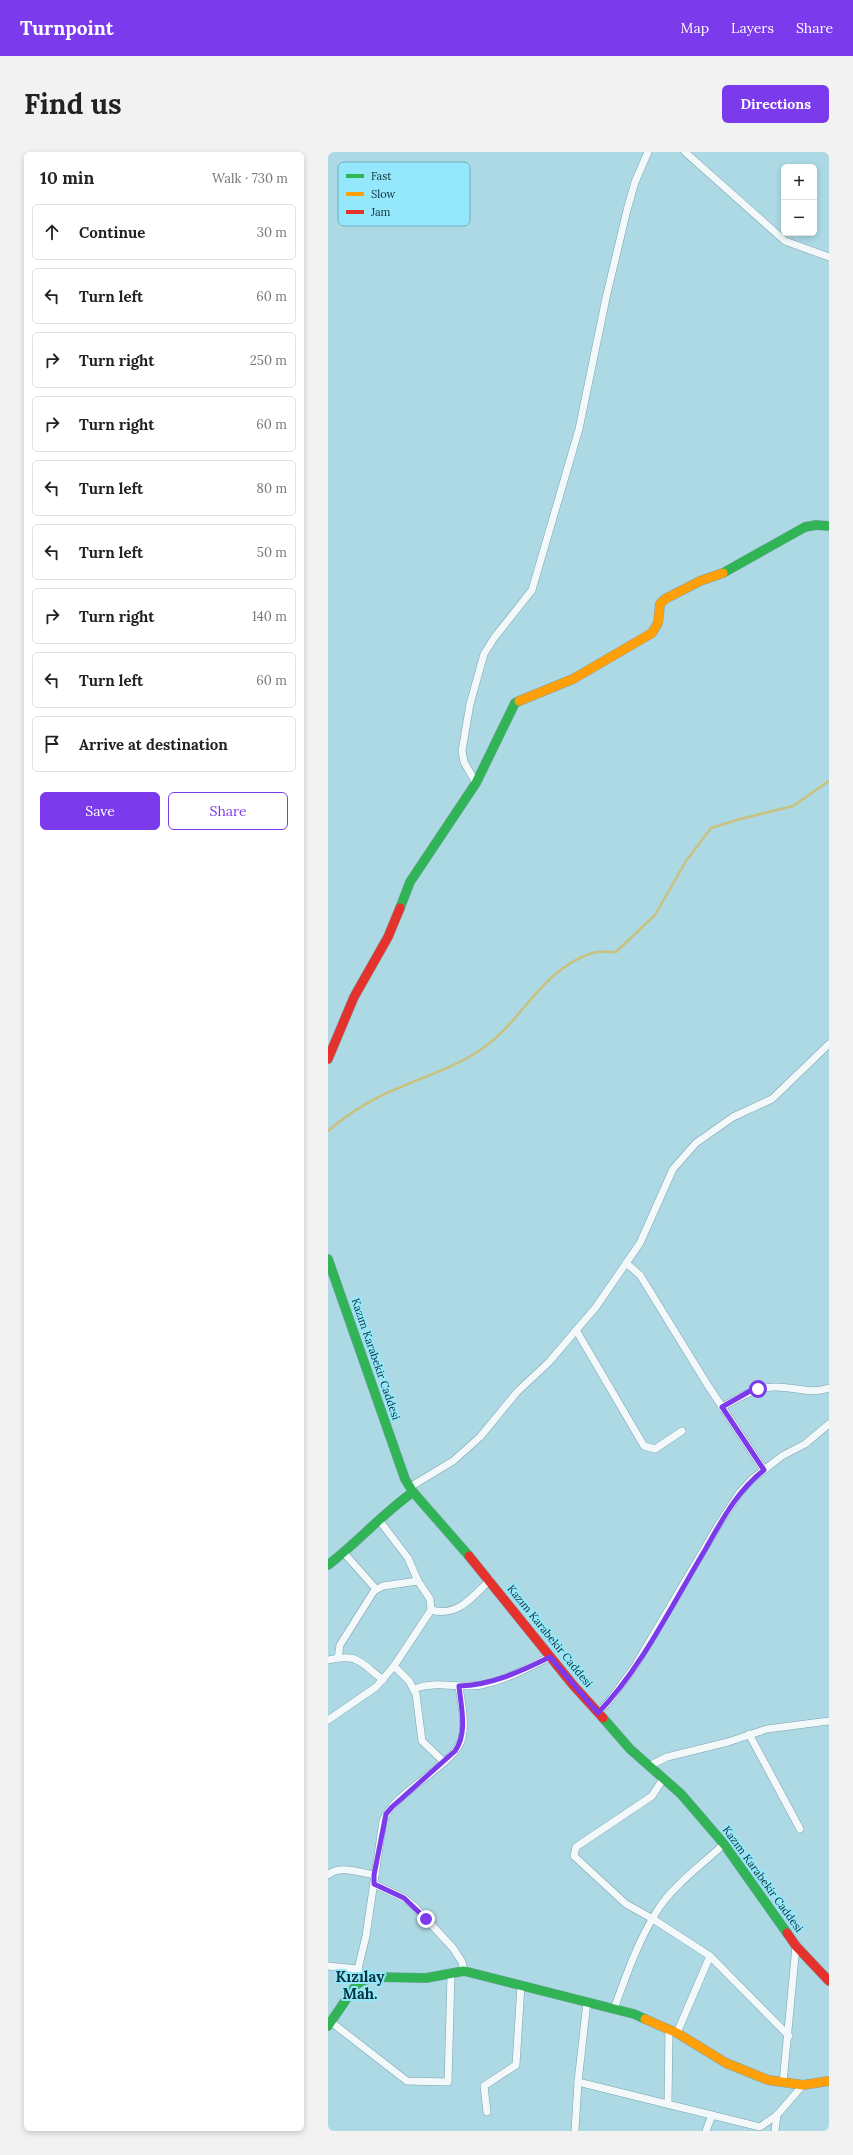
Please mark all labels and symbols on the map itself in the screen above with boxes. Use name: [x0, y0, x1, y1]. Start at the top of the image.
legend: [338, 162, 470, 226]
text: Fast: [371, 169, 392, 183]
text: Slow: [371, 187, 396, 201]
text: Jam: [370, 205, 391, 219]
street label: Kazım Karabekir Caddesi: [349, 1296, 403, 1422]
route start: [749, 1380, 767, 1398]
street label: Kazım Karabekir Caddesi: [504, 1582, 596, 1690]
street label: Kazım Karabekir Caddesi: [720, 1823, 806, 1935]
route end: [417, 1910, 435, 1928]
district label: Kızılay Mah.: [336, 1967, 385, 2003]

